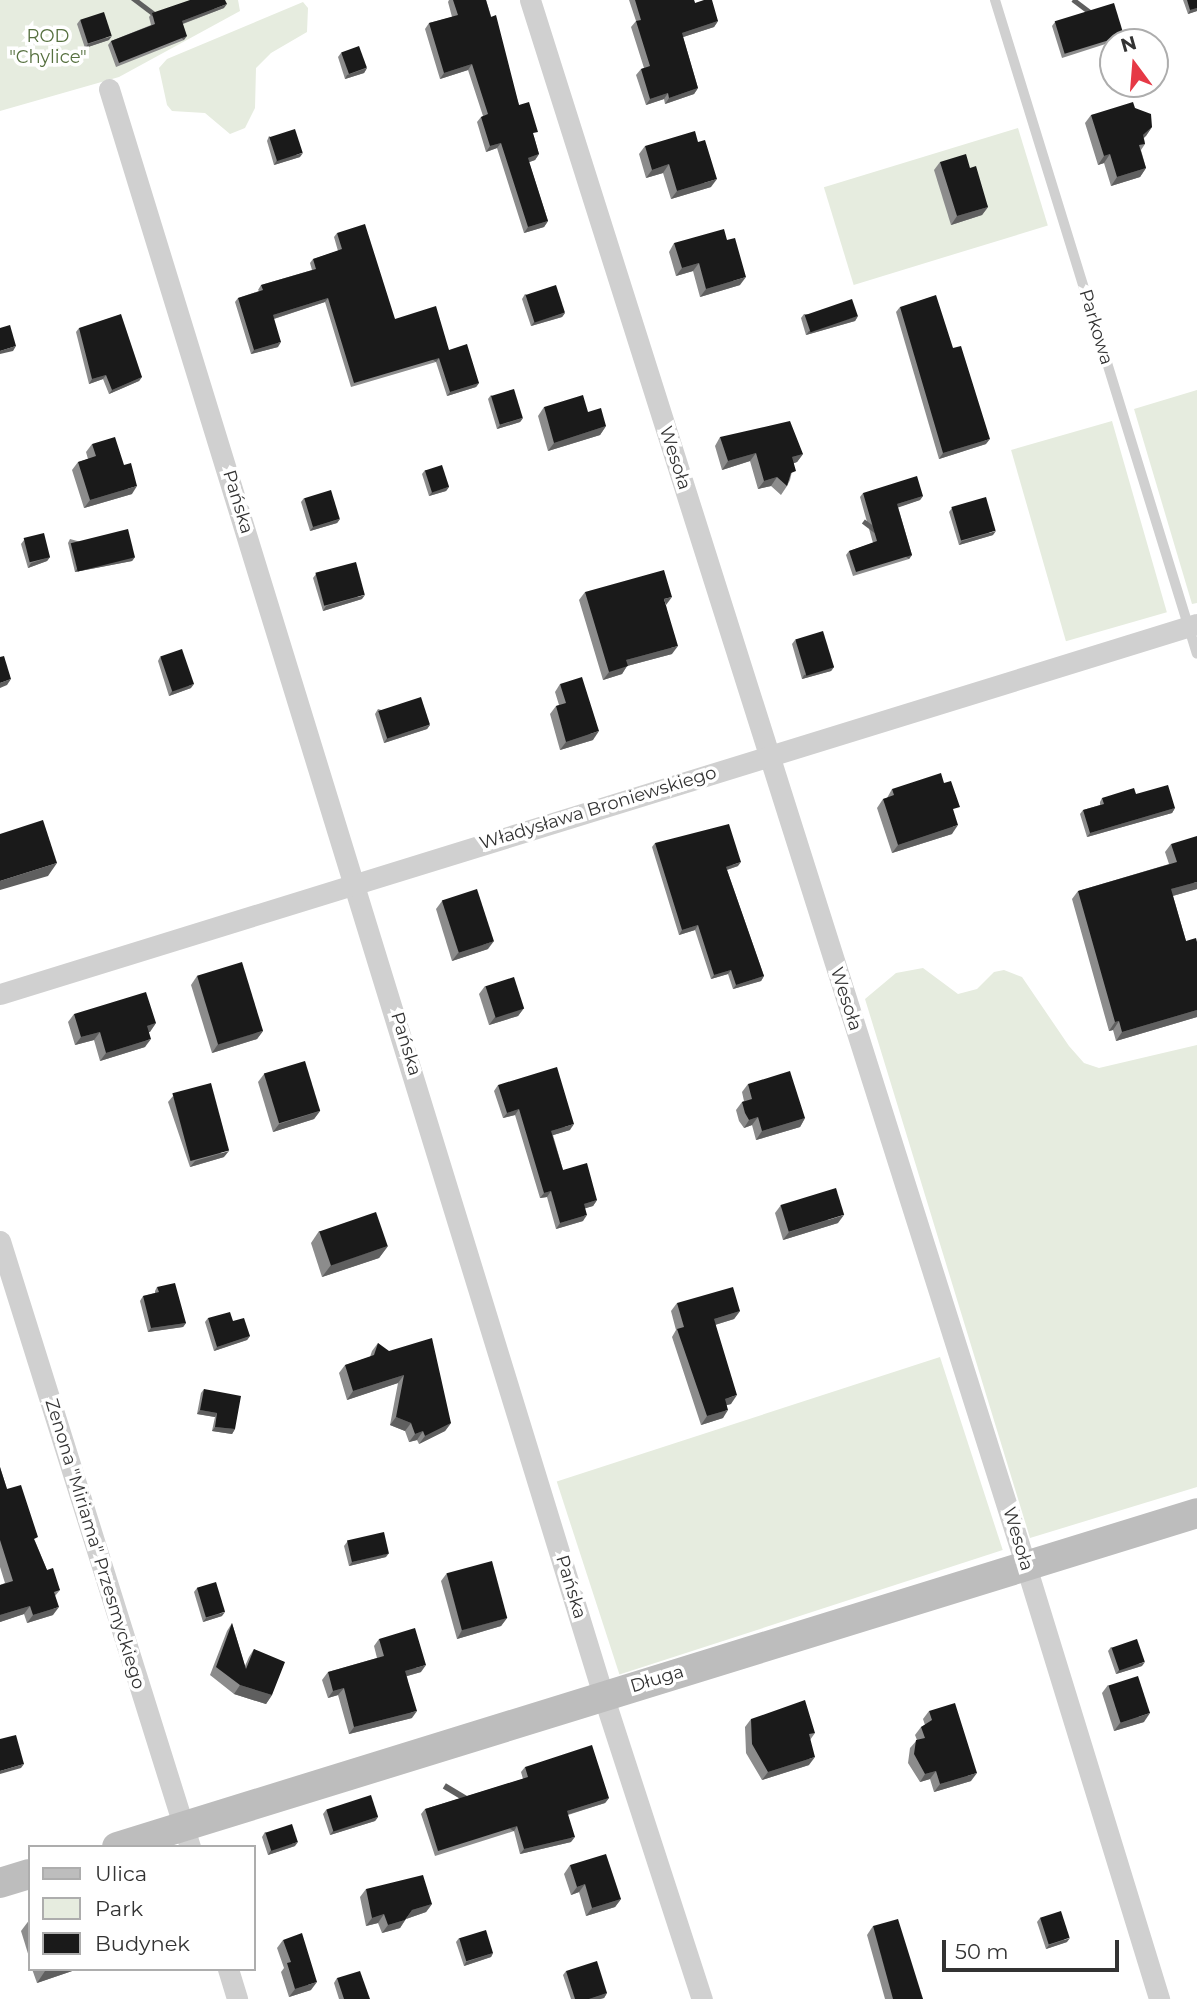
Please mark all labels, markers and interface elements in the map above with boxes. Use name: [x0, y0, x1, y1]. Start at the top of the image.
park label: ROD "Chylice": [9, 26, 87, 68]
north arrow: [1099, 28, 1169, 98]
text: N: [1118, 31, 1139, 57]
street label: Parkowa: [1074, 287, 1118, 367]
street label: Wesoła: [655, 423, 695, 493]
street label: Pańska: [218, 468, 258, 536]
street label: Władysława Broniewskiego: [477, 762, 719, 854]
street label: Wesoła: [826, 964, 866, 1034]
street label: Pańska: [386, 1010, 426, 1078]
street label: Zenona "Miriama" Przesmyckiego: [40, 1396, 150, 1692]
street label: Wesoła: [998, 1504, 1038, 1574]
street label: Pańska: [551, 1553, 591, 1621]
street label: Długa: [628, 1661, 686, 1697]
legend: [28, 1845, 256, 1971]
text: Ulica: [95, 1861, 147, 1886]
text: Park: [95, 1896, 143, 1921]
scale bar: [945, 1926, 1122, 1970]
text: Budynek: [95, 1931, 190, 1956]
text: 50 m: [955, 1939, 1009, 1964]

